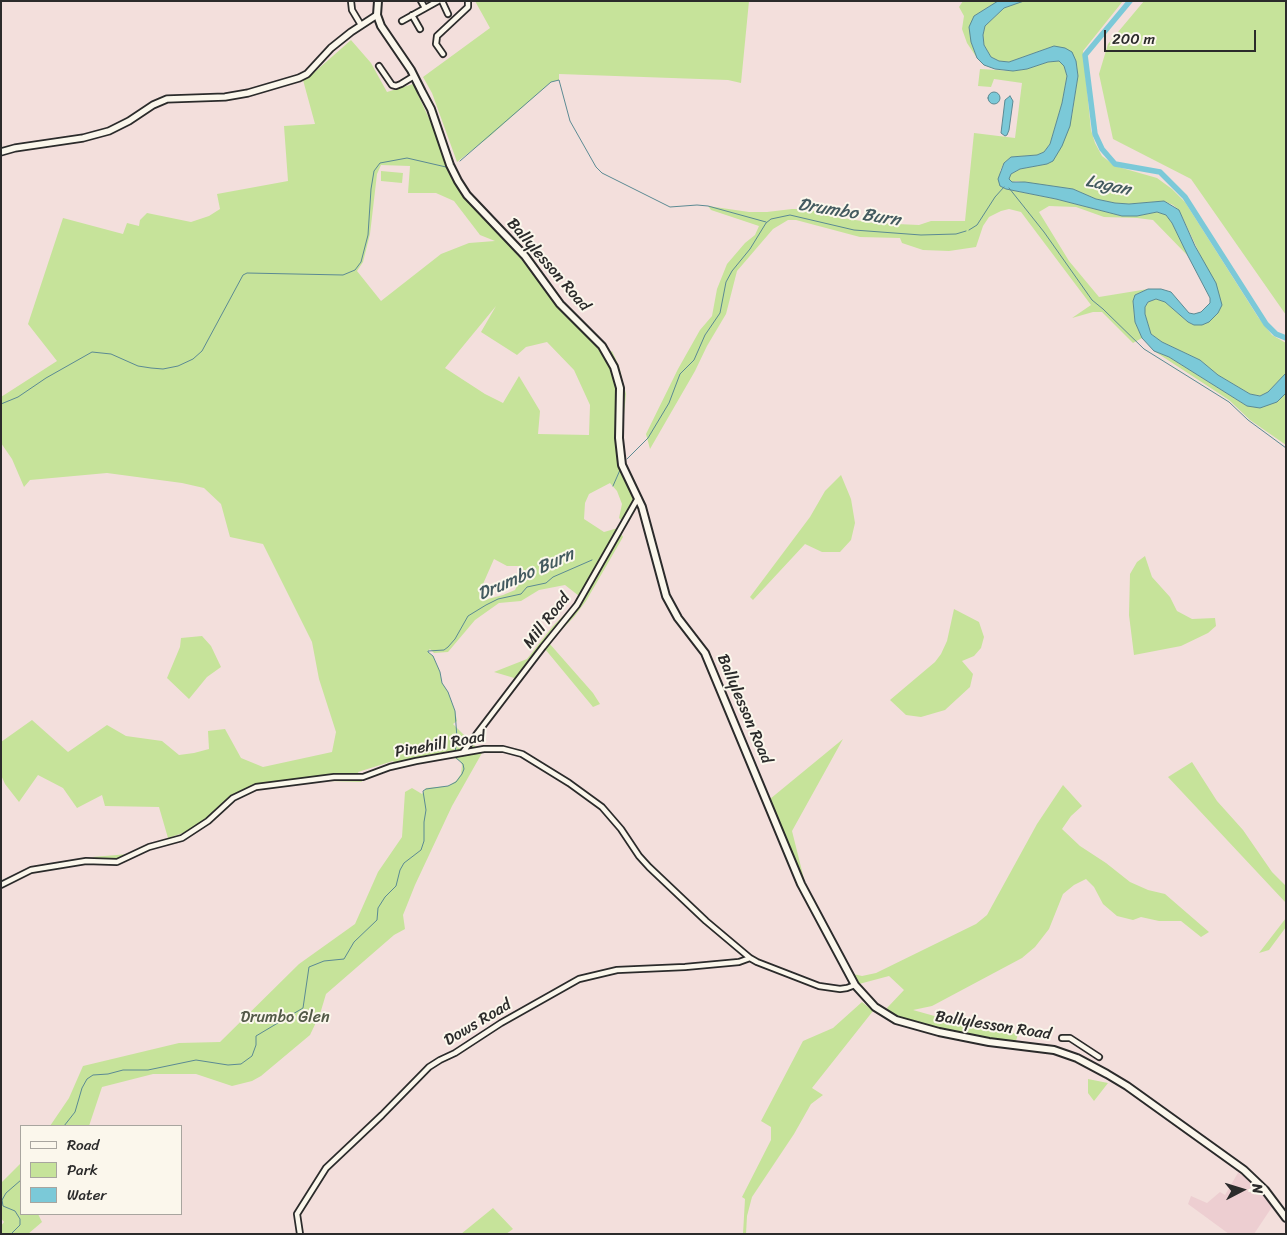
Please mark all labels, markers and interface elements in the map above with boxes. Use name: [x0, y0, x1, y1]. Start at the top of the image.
scale bar: [1107, 20, 1260, 52]
text: 200 m: [1112, 26, 1155, 52]
water label: Lagan: [1084, 171, 1132, 201]
water label: Drumbo Burn: [796, 194, 902, 232]
street label: Ballylesson Road: [502, 214, 594, 316]
water label: Drumbo Burn: [474, 544, 578, 606]
street label: Mill Road: [519, 589, 575, 653]
street label: Ballylesson Road: [712, 651, 776, 767]
street label: Pinehill Road: [393, 728, 487, 762]
street label: Dows Road: [441, 996, 515, 1050]
street label: Ballylesson Road: [934, 1007, 1052, 1045]
park label: Drumbo Glen: [240, 1008, 330, 1028]
legend: [20, 1125, 182, 1215]
text: Road: [67, 1132, 99, 1158]
text: Park: [67, 1157, 98, 1183]
north arrow: [1217, 1165, 1267, 1215]
text: Water: [67, 1182, 107, 1208]
text: N: [1245, 1183, 1270, 1195]

